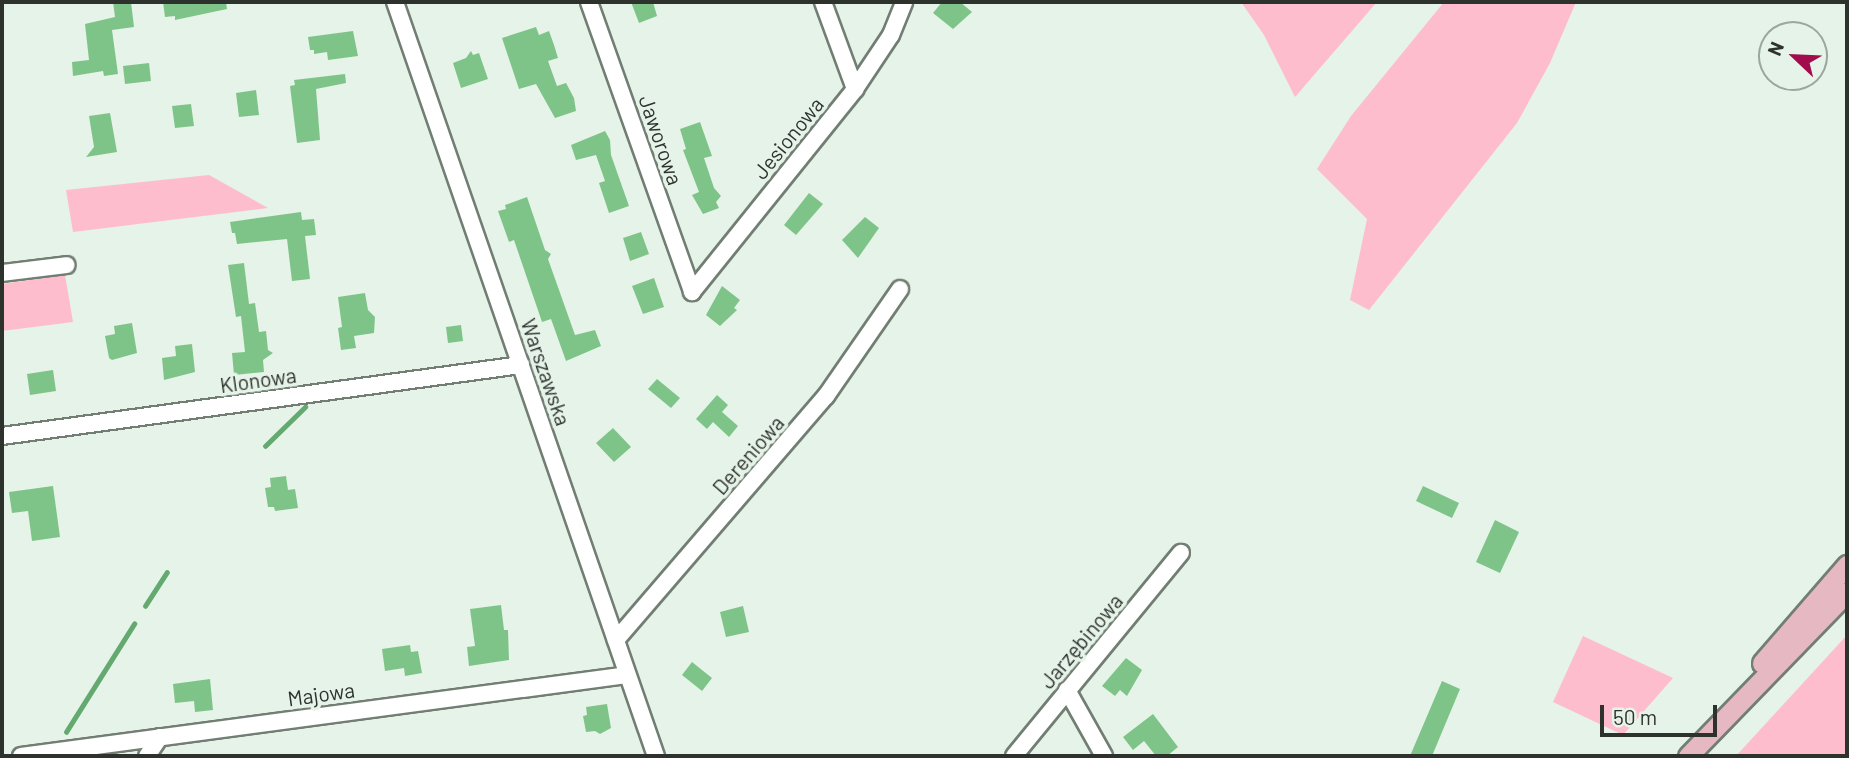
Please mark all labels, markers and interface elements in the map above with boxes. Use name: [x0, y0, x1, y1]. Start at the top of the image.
north arrow: [1758, 21, 1828, 91]
text: N: [1762, 38, 1788, 59]
street label: Jaworowa: [634, 92, 688, 188]
street label: Jesionowa: [747, 92, 829, 184]
street label: Warszawska: [516, 315, 576, 429]
street label: Klonowa: [218, 362, 298, 398]
street label: Dereniowa: [707, 410, 789, 500]
street label: Jarzębinowa: [1034, 589, 1128, 693]
street label: Majowa: [286, 677, 356, 711]
scale bar: [1604, 692, 1721, 736]
text: 50 m: [1613, 704, 1657, 729]

